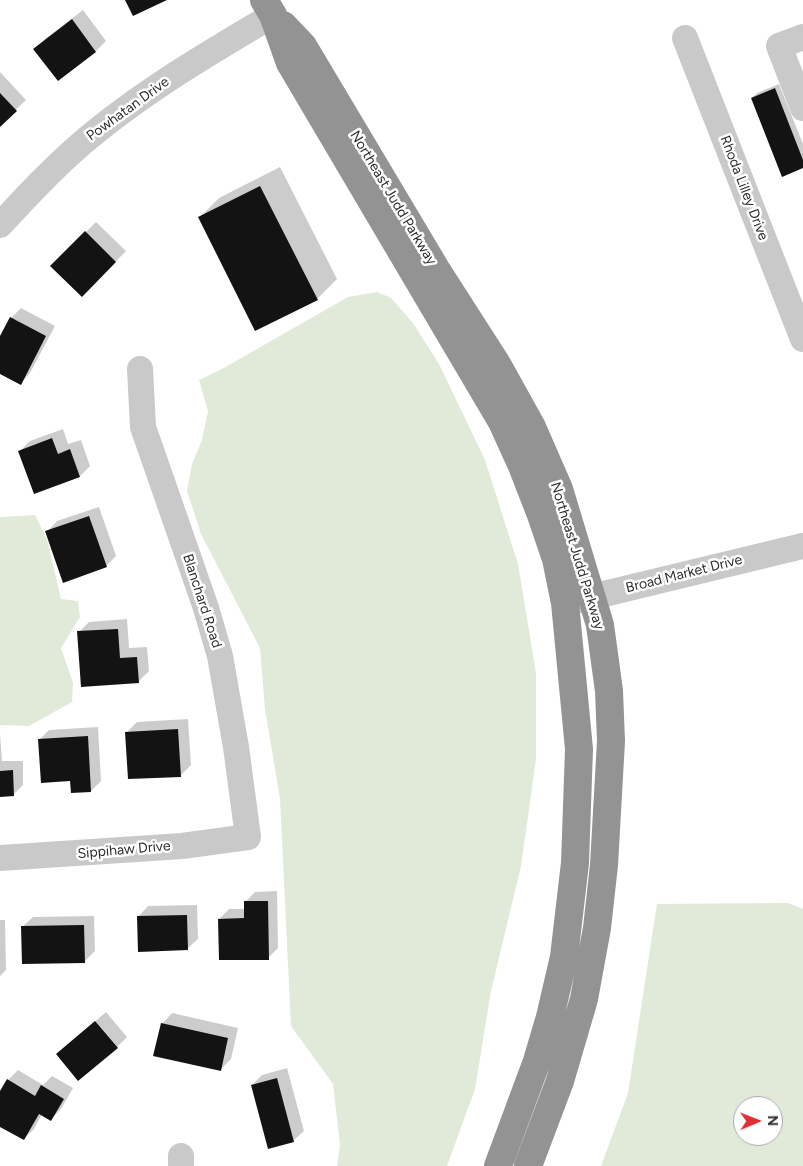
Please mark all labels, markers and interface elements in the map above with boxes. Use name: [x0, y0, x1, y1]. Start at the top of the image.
street label: Powhatan Drive: [83, 73, 173, 145]
street label: Northeast Judd Parkway: [346, 128, 440, 268]
street label: Rhoda Lilley Drive: [716, 133, 772, 243]
street label: Northeast Judd Parkway: [547, 480, 607, 632]
street label: Broad Market Drive: [624, 551, 744, 597]
street label: Blanchard Road: [179, 552, 225, 650]
street label: Sippihaw Drive: [77, 838, 171, 862]
north arrow: [733, 1096, 783, 1146]
text: N: [764, 1115, 781, 1126]

